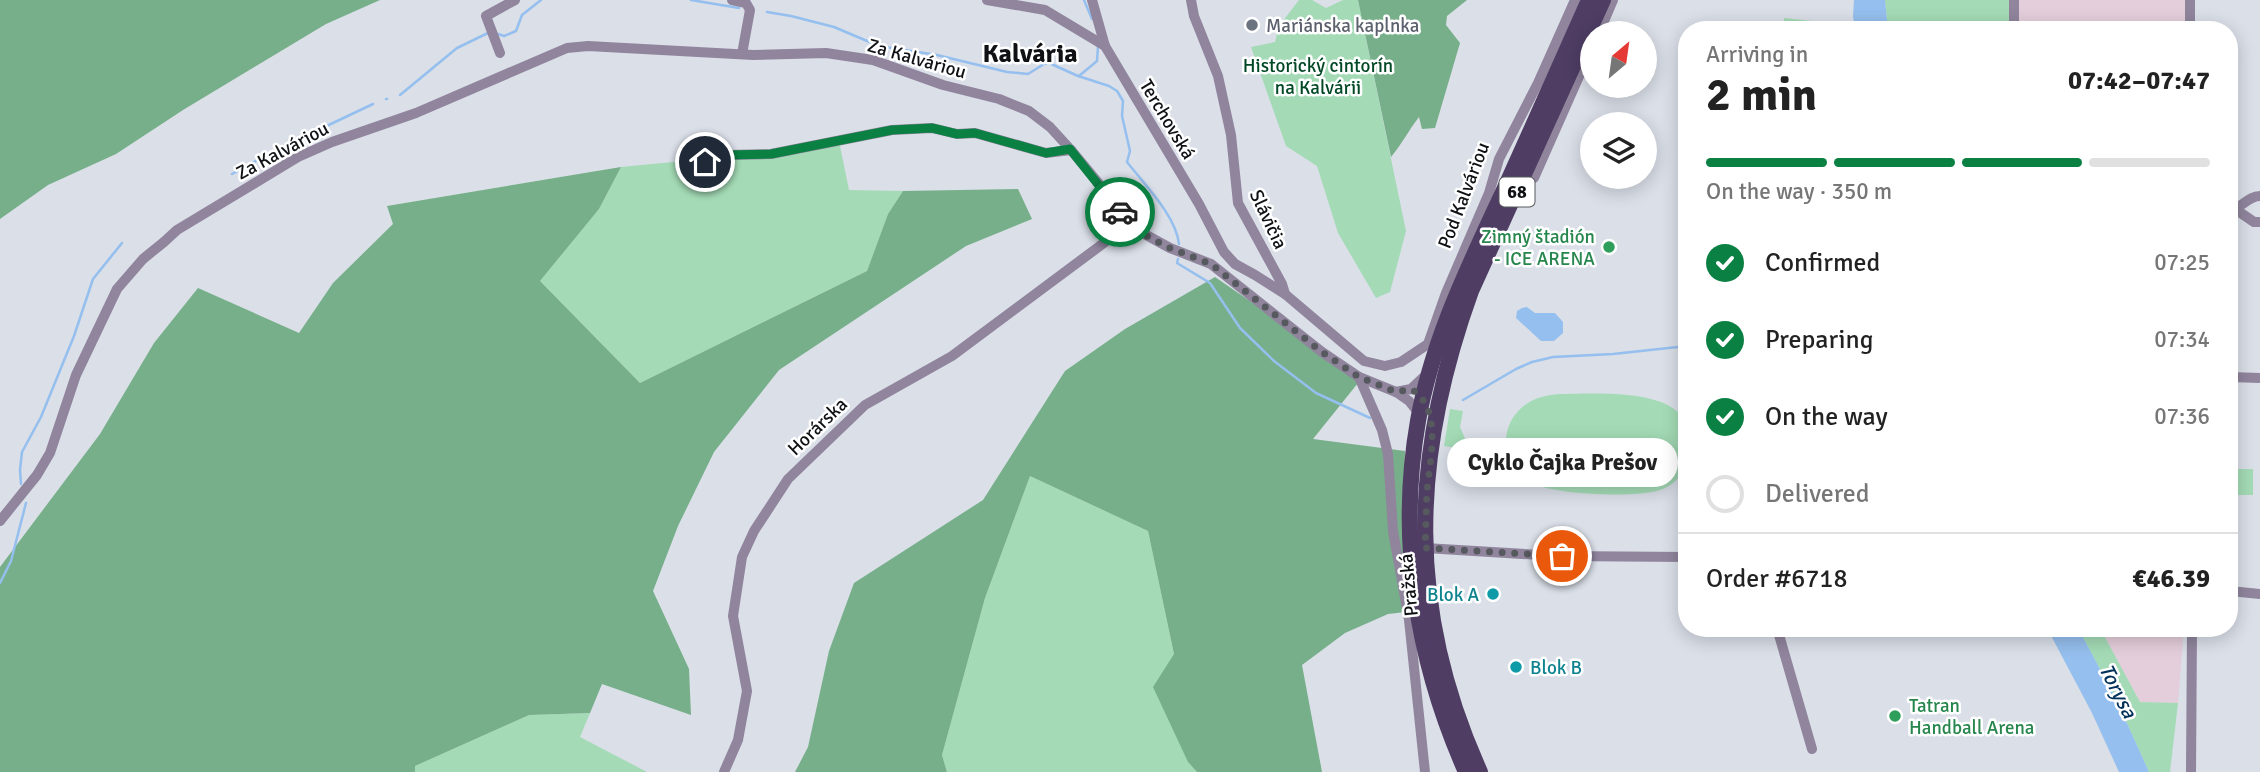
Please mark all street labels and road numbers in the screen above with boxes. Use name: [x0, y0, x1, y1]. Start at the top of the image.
street label: Za Kalváriou: [865, 33, 969, 84]
street label: Terchovská: [1134, 75, 1200, 164]
street label: Za Kalváriou: [232, 116, 333, 185]
street label: Pod Kalváriou: [1433, 139, 1495, 252]
road number: 68: [1500, 177, 1534, 206]
street label: Slávičia: [1244, 186, 1292, 253]
street label: Horárska: [783, 393, 853, 461]
street label: Pražská: [1394, 553, 1424, 617]

